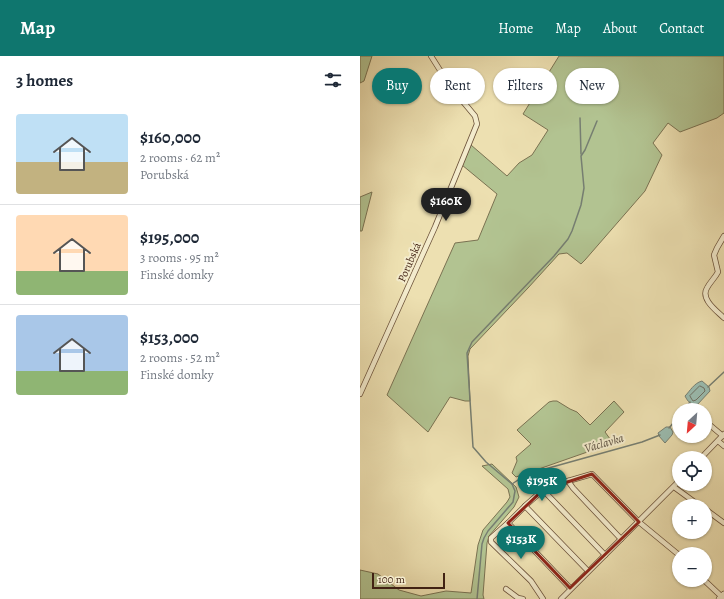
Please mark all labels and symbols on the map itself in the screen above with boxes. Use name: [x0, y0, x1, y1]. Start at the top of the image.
pin: $160K: [418, 188, 474, 222]
street label: Porubská: [394, 239, 425, 284]
north arrow: [672, 403, 712, 443]
water label: Václavka: [583, 430, 626, 456]
pin: $195K: [514, 468, 570, 502]
pin: $153K: [493, 526, 549, 560]
scale bar: [372, 571, 445, 590]

